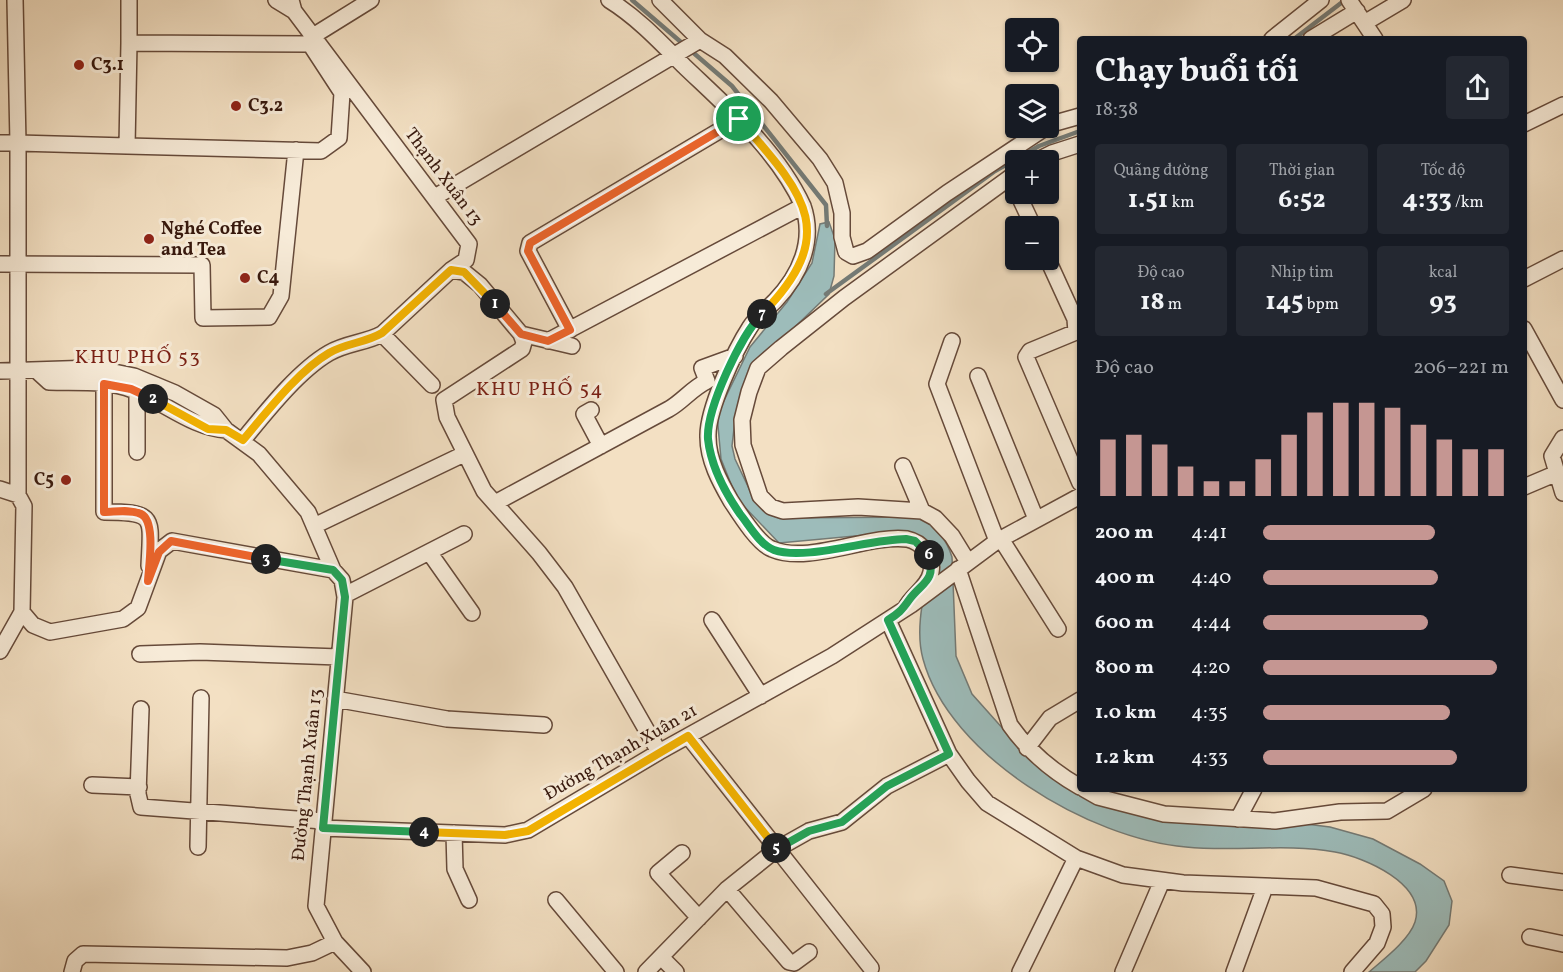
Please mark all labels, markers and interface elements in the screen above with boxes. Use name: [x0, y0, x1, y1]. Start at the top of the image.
map controls: [1005, 18, 1059, 270]
button: locate: [1005, 18, 1059, 72]
text: Chạy buổi tối: [1095, 50, 1299, 96]
place label: С3.1: [91, 53, 124, 78]
button: share: [1446, 56, 1509, 119]
marker: С3.1: [72, 58, 86, 72]
button: layers: [1005, 84, 1059, 138]
pin: [713, 93, 764, 144]
place label: C3.2: [248, 94, 283, 119]
text: 18:38: [1095, 96, 1138, 124]
marker: C3.2: [229, 99, 243, 113]
icon: arrive: [722, 102, 755, 135]
street label: Thạnh Xuân 13: [398, 123, 488, 231]
button: +: [1005, 150, 1059, 204]
text: Quãng đường: [1114, 160, 1208, 182]
text: Thời gian: [1269, 160, 1335, 182]
text: Tốc độ: [1421, 160, 1465, 182]
text: 1.51: [1128, 182, 1168, 218]
text: 6:52: [1278, 182, 1326, 218]
text: 4:33: [1402, 182, 1452, 218]
text: km: [1168, 192, 1194, 214]
text: /km: [1452, 192, 1484, 214]
button: −: [1005, 216, 1059, 270]
place label: Nghé Coffee and Tea: [161, 217, 262, 263]
marker: Nghé Coffee and Tea: [142, 232, 156, 246]
text: Độ cao: [1137, 262, 1185, 284]
text: Nhịp tim: [1270, 262, 1334, 284]
text: kcal: [1429, 262, 1457, 284]
place label: C4: [257, 266, 280, 291]
marker: C4: [238, 271, 252, 285]
text: 18: [1140, 284, 1165, 320]
text: 145: [1265, 284, 1304, 320]
text: 93: [1429, 284, 1457, 320]
pin: 1: [480, 289, 510, 319]
text: 1: [492, 293, 498, 315]
text: m: [1165, 294, 1182, 316]
text: bpm: [1304, 294, 1339, 316]
pin: 7: [747, 299, 777, 329]
text: 7: [758, 303, 766, 325]
district label: KHU PHỐ 53: [75, 344, 201, 372]
text: Độ cao: [1095, 354, 1154, 382]
text: 206–221 m: [1413, 354, 1509, 382]
district label: KHU PHỐ 54: [476, 376, 604, 404]
pin: 2: [138, 384, 168, 414]
text: 2: [149, 388, 157, 410]
place label: C5: [34, 468, 54, 493]
marker: C5: [59, 473, 73, 487]
text: 200 m: [1095, 519, 1153, 547]
text: 4:41: [1191, 519, 1227, 547]
pin: 6: [914, 540, 944, 570]
pin: 3: [251, 544, 281, 574]
text: 6: [925, 544, 933, 566]
text: 3: [262, 548, 270, 570]
text: 400 m: [1095, 564, 1155, 592]
text: 4:40: [1191, 564, 1231, 592]
text: 600 m: [1095, 609, 1154, 637]
text: 4:44: [1191, 609, 1232, 637]
text: 800 m: [1095, 654, 1154, 682]
text: 4:20: [1191, 654, 1230, 682]
street label: Đường Thạnh Xuân 13: [287, 688, 329, 862]
street label: Đường Thạnh Xuân 21: [540, 699, 702, 807]
text: 1.0 km: [1095, 699, 1157, 727]
text: 4:35: [1191, 699, 1228, 727]
text: 1.2 km: [1095, 744, 1155, 772]
text: 4:33: [1191, 744, 1228, 772]
pin: 4: [409, 817, 439, 847]
text: 4: [419, 821, 429, 843]
pin: 5: [761, 833, 791, 863]
text: 5: [772, 837, 780, 859]

